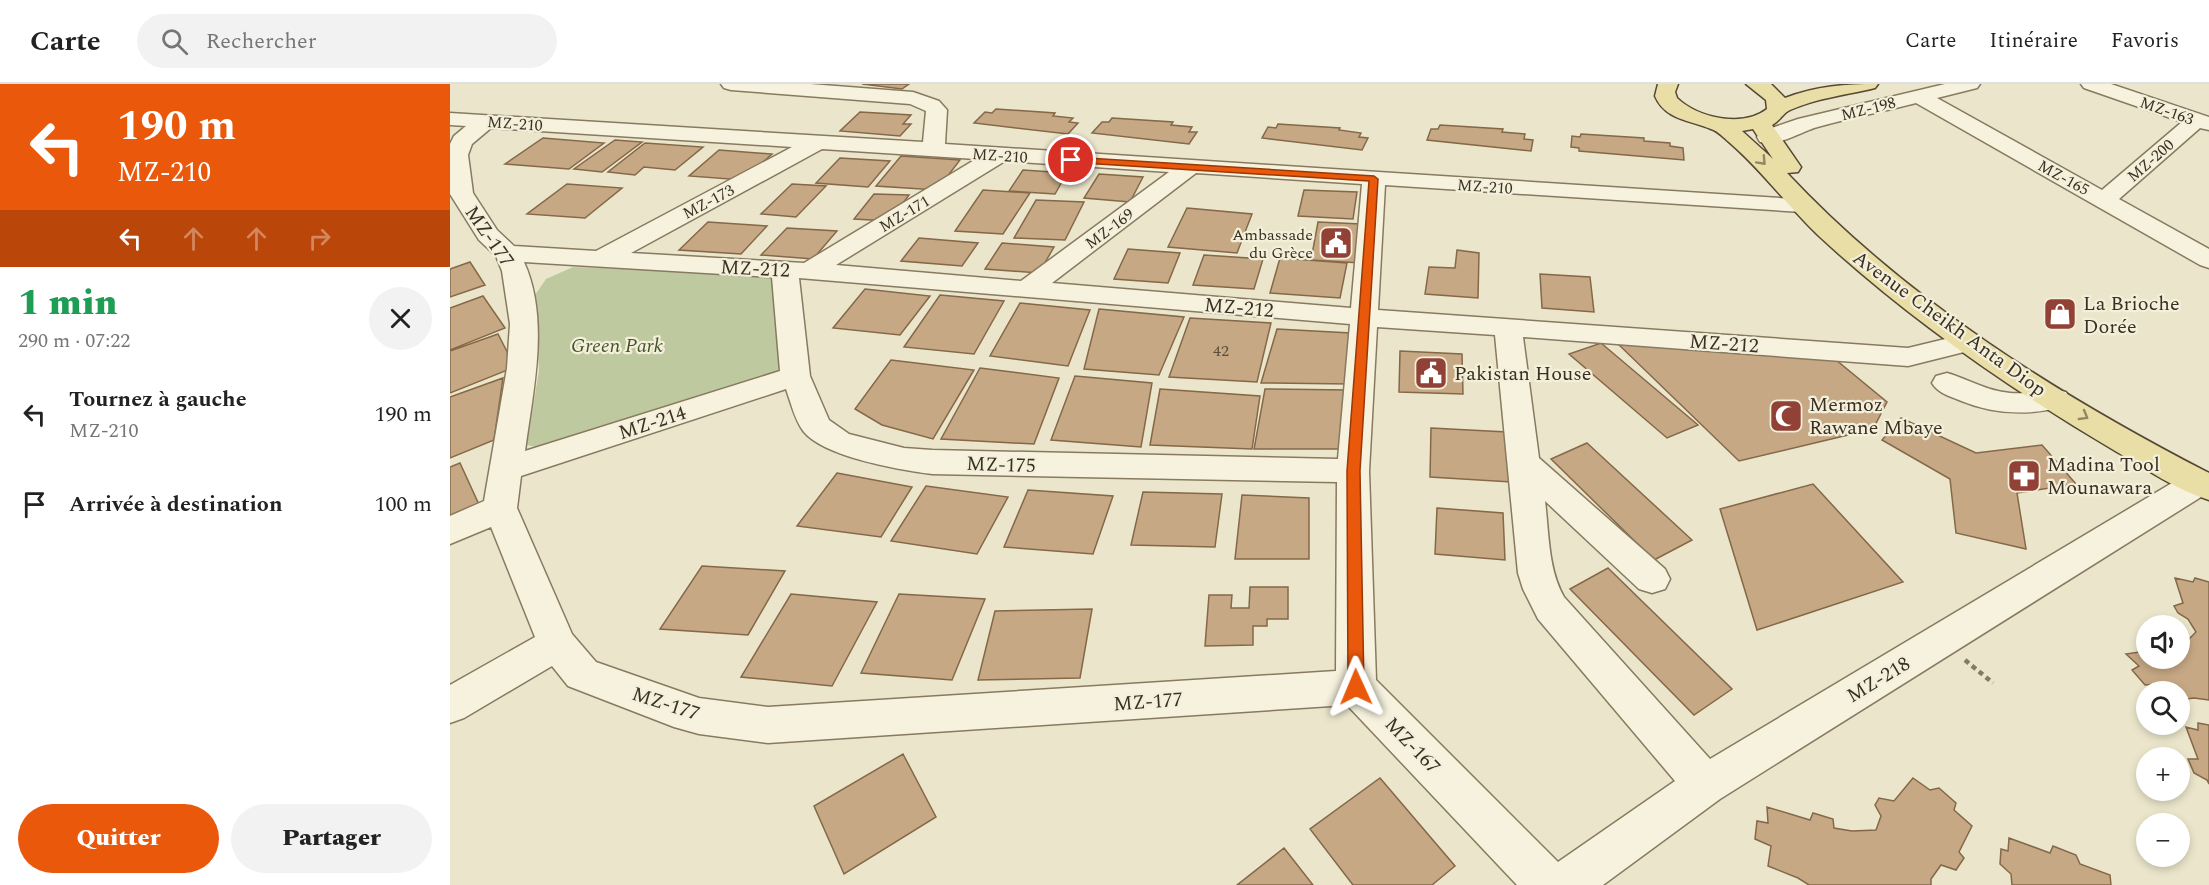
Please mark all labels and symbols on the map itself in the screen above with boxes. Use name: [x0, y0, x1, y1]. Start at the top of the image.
street label: MZ-198: [1838, 91, 1898, 127]
street label: MZ-163: [2136, 91, 2197, 131]
street label: MZ-210: [486, 110, 544, 138]
street label: MZ-200: [2122, 133, 2180, 188]
pin: [1045, 134, 1096, 185]
street label: MZ-210: [971, 142, 1029, 170]
street label: MZ-165: [2033, 154, 2094, 202]
one-way arrow: [1755, 155, 1766, 165]
street label: MZ-210: [1456, 173, 1514, 201]
street label: MZ-173: [678, 178, 739, 226]
street label: MZ-171: [874, 189, 935, 238]
street label: MZ-177: [457, 199, 521, 274]
street label: MZ-169: [1080, 202, 1139, 255]
place label: Ambassade du Grèce: [1232, 223, 1313, 265]
public building icon: Ambassade du Grèce: [1318, 225, 1354, 261]
street label: Avenue Cheikh Anta Diop: [1846, 243, 2053, 404]
street label: MZ-212: [719, 252, 790, 286]
place label: La Brioche Dorée: [2083, 289, 2180, 342]
street label: MZ-212: [1203, 290, 1275, 326]
shop icon: La Brioche Dorée: [2042, 296, 2078, 332]
street label: MZ-212: [1688, 327, 1760, 361]
park label: Green Park: [571, 331, 664, 361]
house number: 42: [1213, 339, 1229, 363]
public building icon: Pakistan House: [1413, 355, 1449, 391]
place label: Pakistan House: [1454, 359, 1592, 389]
place label: Mermoz Rawane Mbaye: [1809, 390, 1943, 443]
street label: MZ-214: [615, 398, 690, 448]
mosque icon: Mermoz Rawane Mbaye: [1768, 398, 1804, 434]
one-way arrow: [2078, 409, 2088, 420]
street label: MZ-175: [966, 449, 1036, 481]
place label: Madina Tool Mounawara: [2047, 450, 2160, 503]
pharmacy icon: Madina Tool Mounawara: [2006, 458, 2042, 494]
street label: MZ-218: [1841, 649, 1916, 711]
position arrow: [1324, 655, 1388, 719]
street label: MZ-177: [628, 679, 703, 729]
street label: MZ-177: [1112, 685, 1184, 719]
street label: MZ-167: [1377, 710, 1447, 781]

